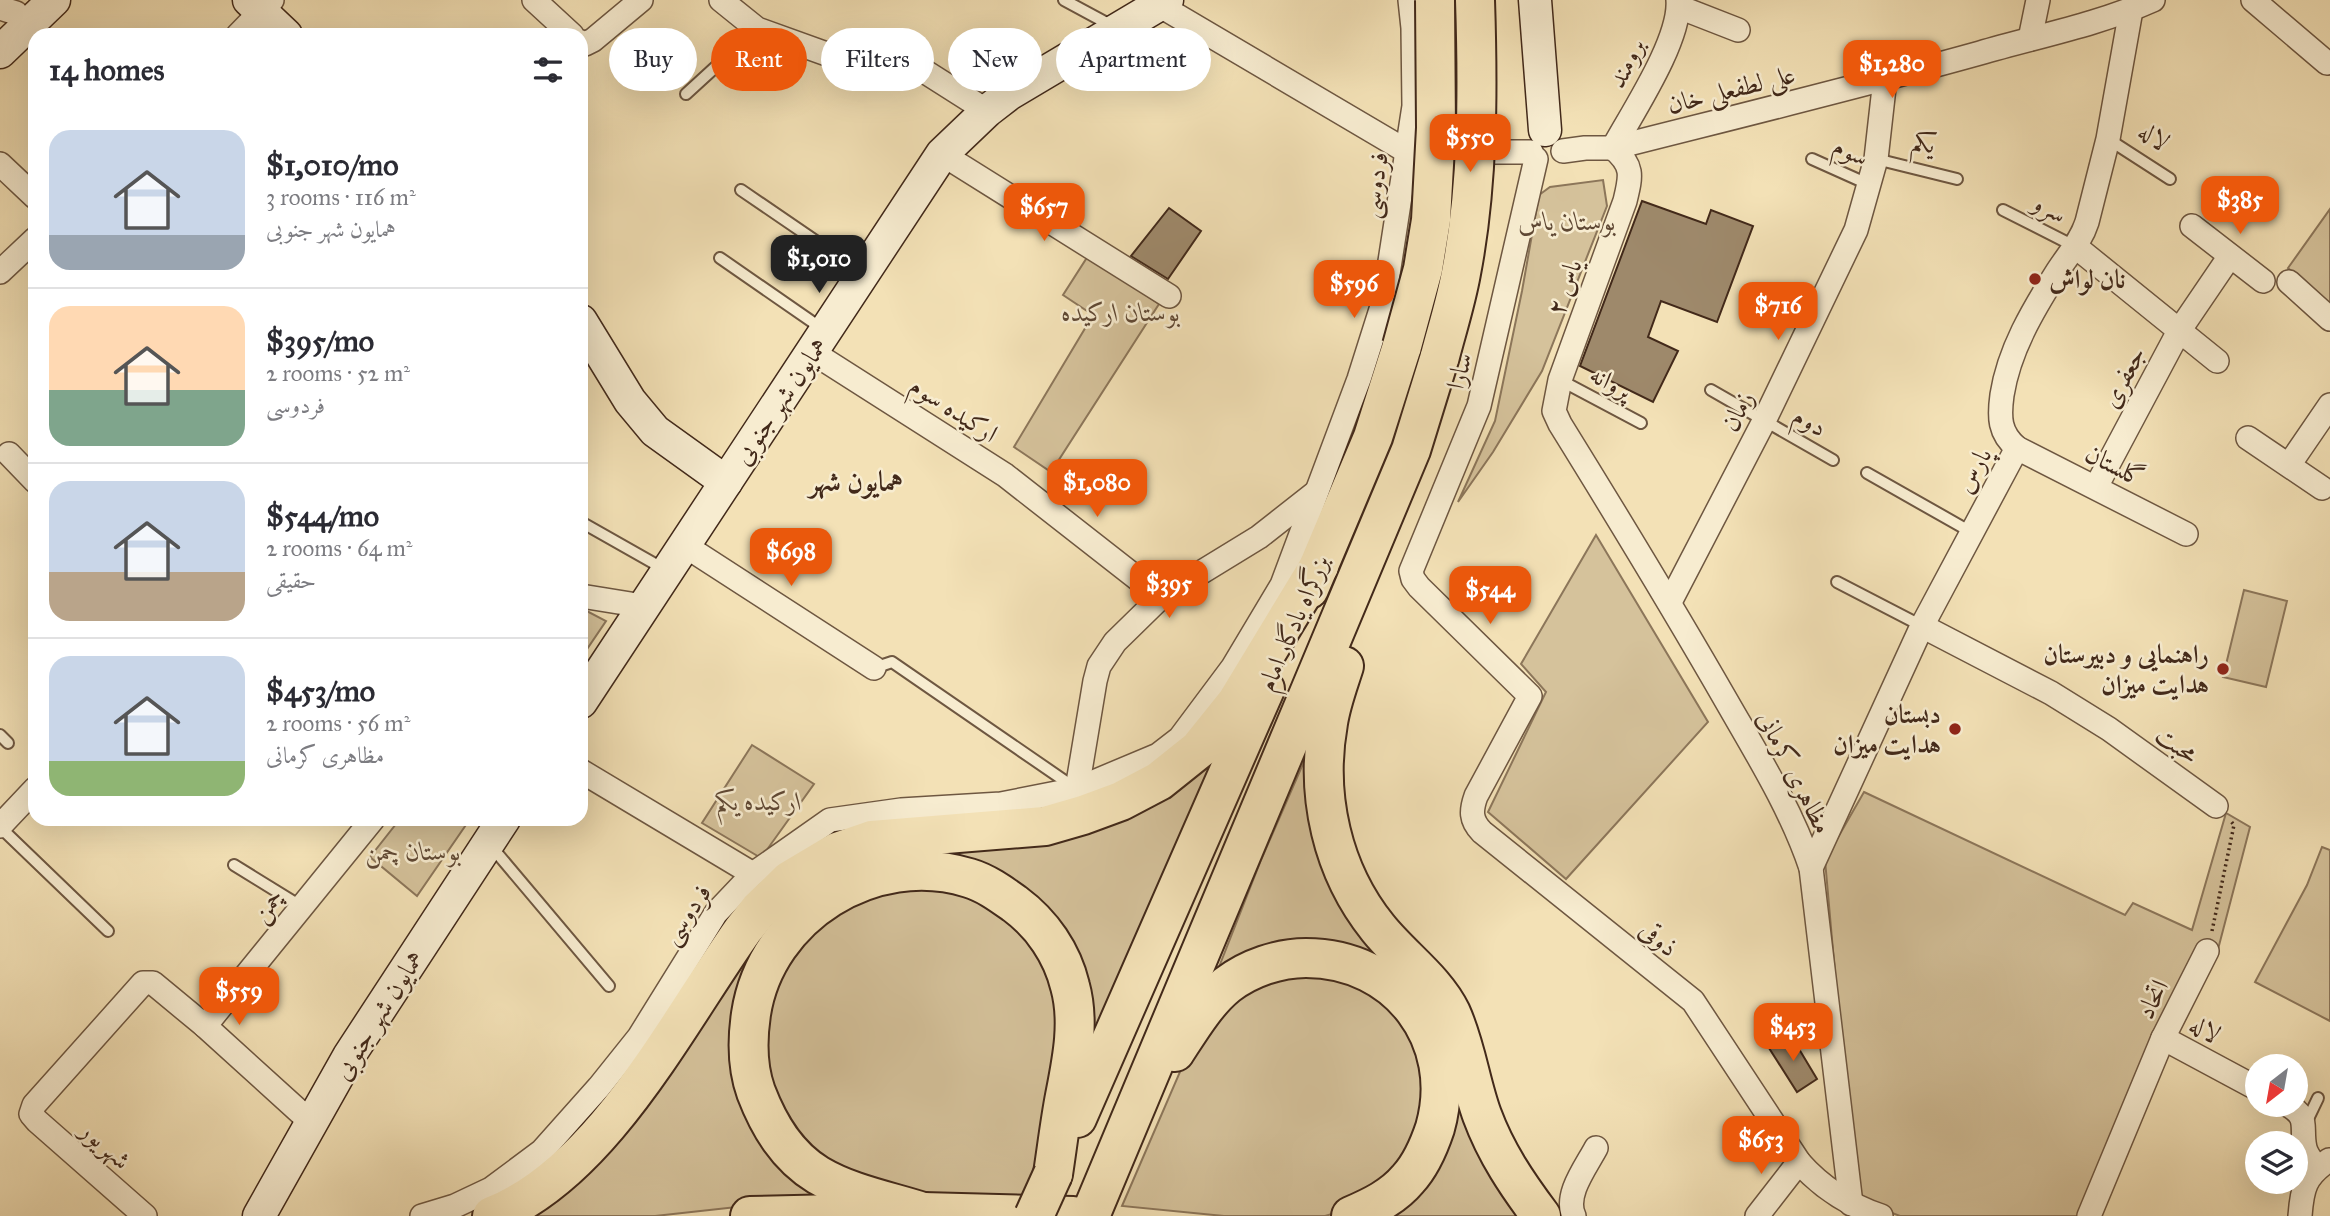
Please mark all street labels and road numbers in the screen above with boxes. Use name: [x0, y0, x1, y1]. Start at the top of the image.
street label: برومند: [1600, 32, 1652, 93]
street label: علی لطفعلی خان: [1664, 58, 1799, 123]
street label: لاله: [2132, 114, 2176, 158]
street label: یکم: [1907, 124, 1941, 170]
street label: سوم: [1825, 129, 1874, 179]
street label: فردوسی: [1353, 150, 1398, 221]
street label: سرو: [2025, 185, 2072, 231]
street label: یاس ۲: [1539, 253, 1590, 319]
street label: همایون‌ شهر جنوبی: [726, 331, 837, 472]
street label: جعفری: [2094, 341, 2153, 414]
street label: سارا: [1439, 349, 1479, 393]
street label: پروانه: [1584, 358, 1640, 408]
street label: ارکیده سوم: [900, 369, 1004, 455]
street label: زمان: [1713, 385, 1761, 437]
street label: دوم: [1784, 399, 1833, 449]
street label: گلستان: [2080, 437, 2150, 493]
street label: پارس: [1948, 441, 2002, 500]
street label: بزرگراه یادگار امام: [1249, 549, 1343, 699]
street label: مظاهری کرمانی: [1750, 705, 1840, 839]
street label: محبت: [2149, 718, 2205, 770]
street label: فردوسی: [654, 878, 721, 952]
street label: چمن: [244, 881, 292, 930]
street label: ذوقی: [1633, 913, 1685, 963]
street label: همایون‌ شهر جنوبی: [326, 944, 433, 1087]
street label: اتحاد: [2129, 974, 2175, 1024]
street label: لاله: [2184, 1008, 2226, 1050]
street label: شهریور: [71, 1112, 138, 1177]

